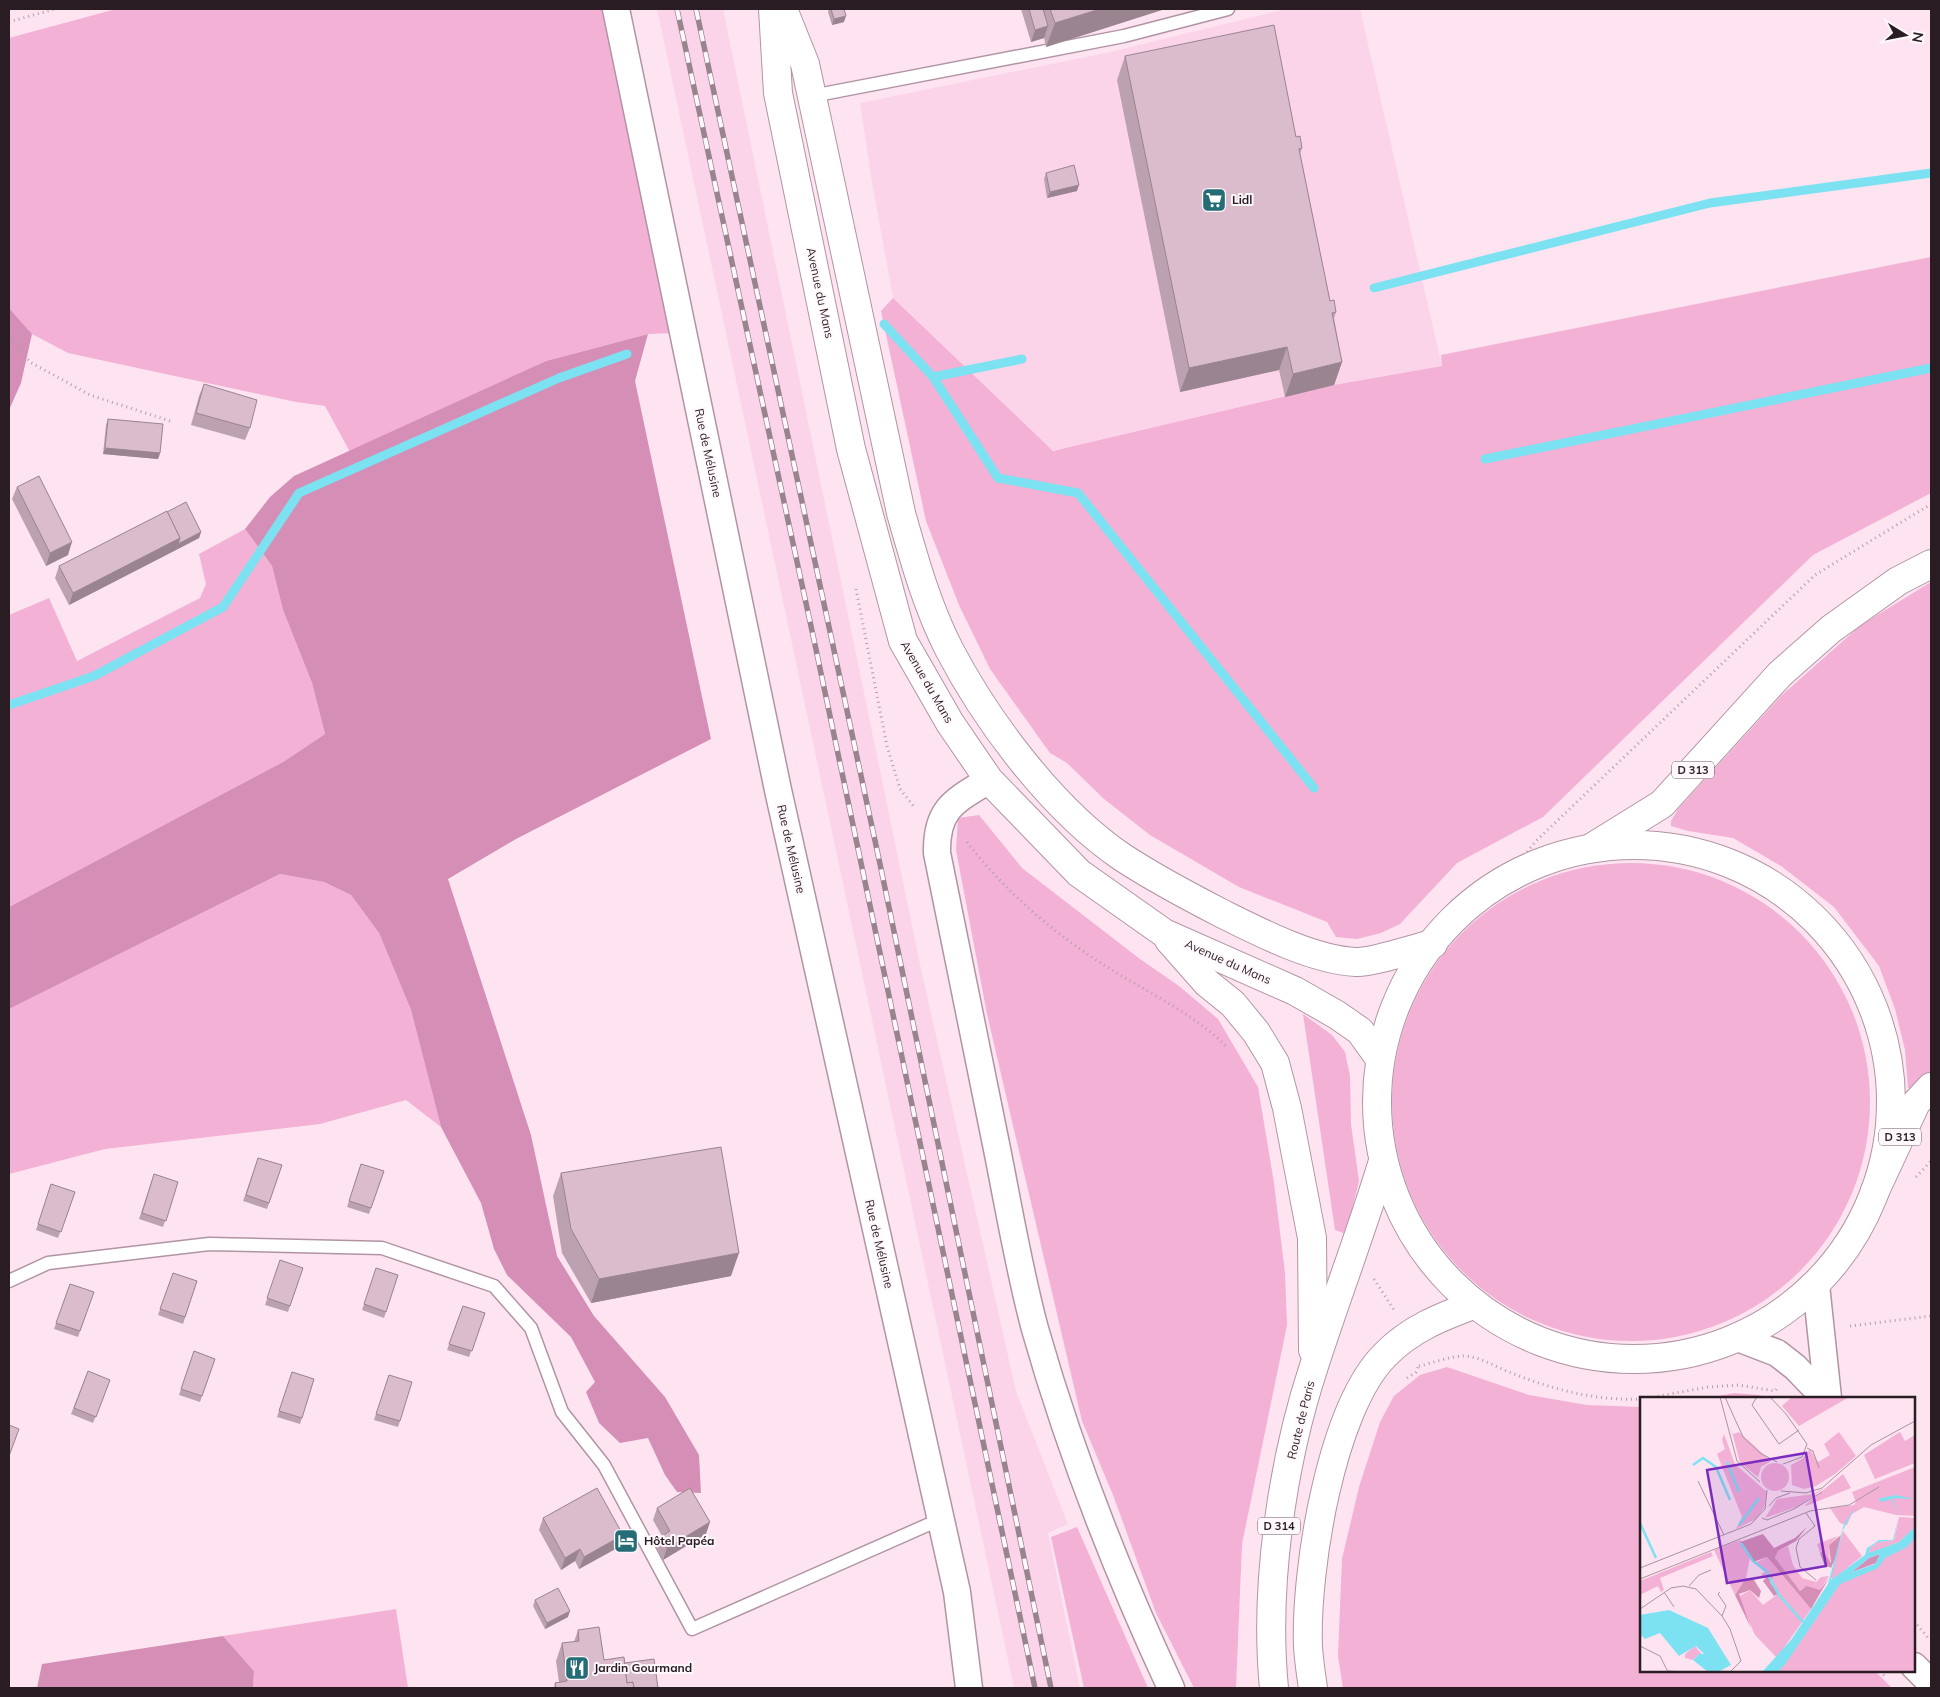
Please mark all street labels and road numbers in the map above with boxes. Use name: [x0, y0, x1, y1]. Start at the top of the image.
street label: Avenue du Mans: [804, 246, 837, 340]
street label: Rue de Mélusine: [692, 407, 725, 499]
street label: Avenue du Mans: [898, 638, 957, 726]
road number: D 313: [1672, 762, 1714, 778]
street label: Rue de Mélusine: [774, 803, 809, 895]
street label: Avenue du Mans: [1183, 936, 1274, 987]
road number: D 313: [1879, 1128, 1921, 1146]
street label: Rue de Mélusine: [862, 1198, 897, 1290]
street label: Route de Paris: [1284, 1379, 1318, 1461]
road number: D 314: [1258, 1518, 1300, 1534]

